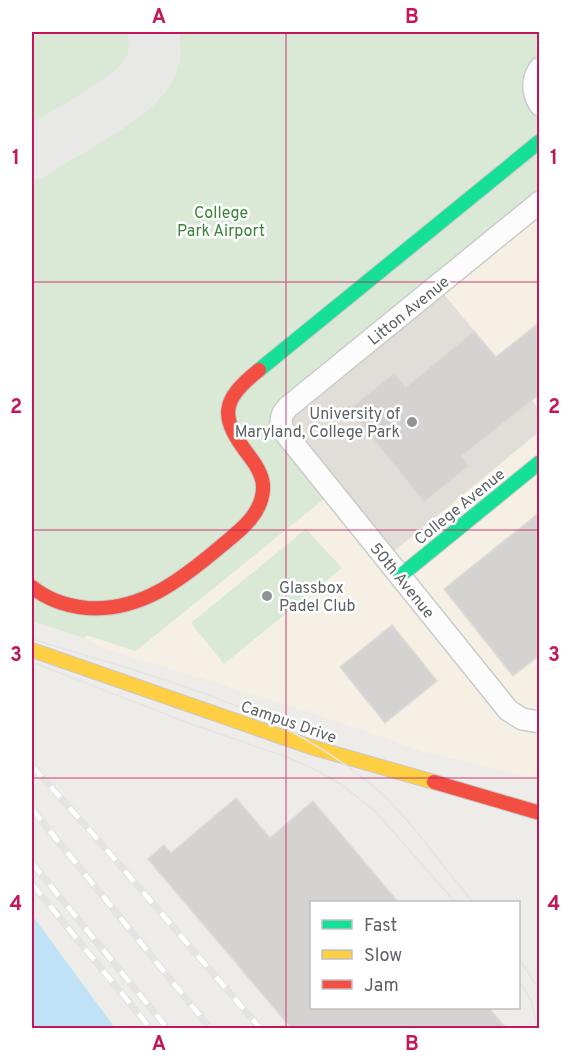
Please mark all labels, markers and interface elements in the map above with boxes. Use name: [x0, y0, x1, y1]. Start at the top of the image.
text: A: [152, 5, 166, 31]
text: B: [405, 5, 419, 31]
text: 1: [12, 146, 20, 172]
text: 1: [550, 146, 558, 172]
park label: College Park Airport: [177, 204, 265, 242]
street label: Litton Avenue: [364, 273, 454, 351]
text: 2: [10, 395, 22, 421]
text: 2: [548, 395, 560, 421]
place label: University of Maryland, College Park: [235, 405, 401, 443]
marker: University of Maryland, College Park: [405, 415, 419, 429]
street label: College Avenue: [411, 465, 510, 550]
street label: 50th Avenue: [365, 539, 438, 623]
place label: Glassbox Padel Club: [279, 579, 356, 617]
marker: Glassbox Padel Club: [260, 589, 274, 603]
text: 3: [10, 643, 22, 669]
text: 3: [548, 643, 560, 669]
street label: Campus Drive: [238, 697, 339, 749]
text: 4: [10, 892, 22, 918]
text: 4: [548, 892, 560, 918]
legend: [310, 901, 520, 1009]
text: Fast: [364, 915, 397, 938]
text: Slow: [364, 945, 402, 968]
text: Jam: [364, 975, 399, 998]
text: A: [152, 1032, 166, 1058]
text: B: [405, 1032, 419, 1058]

